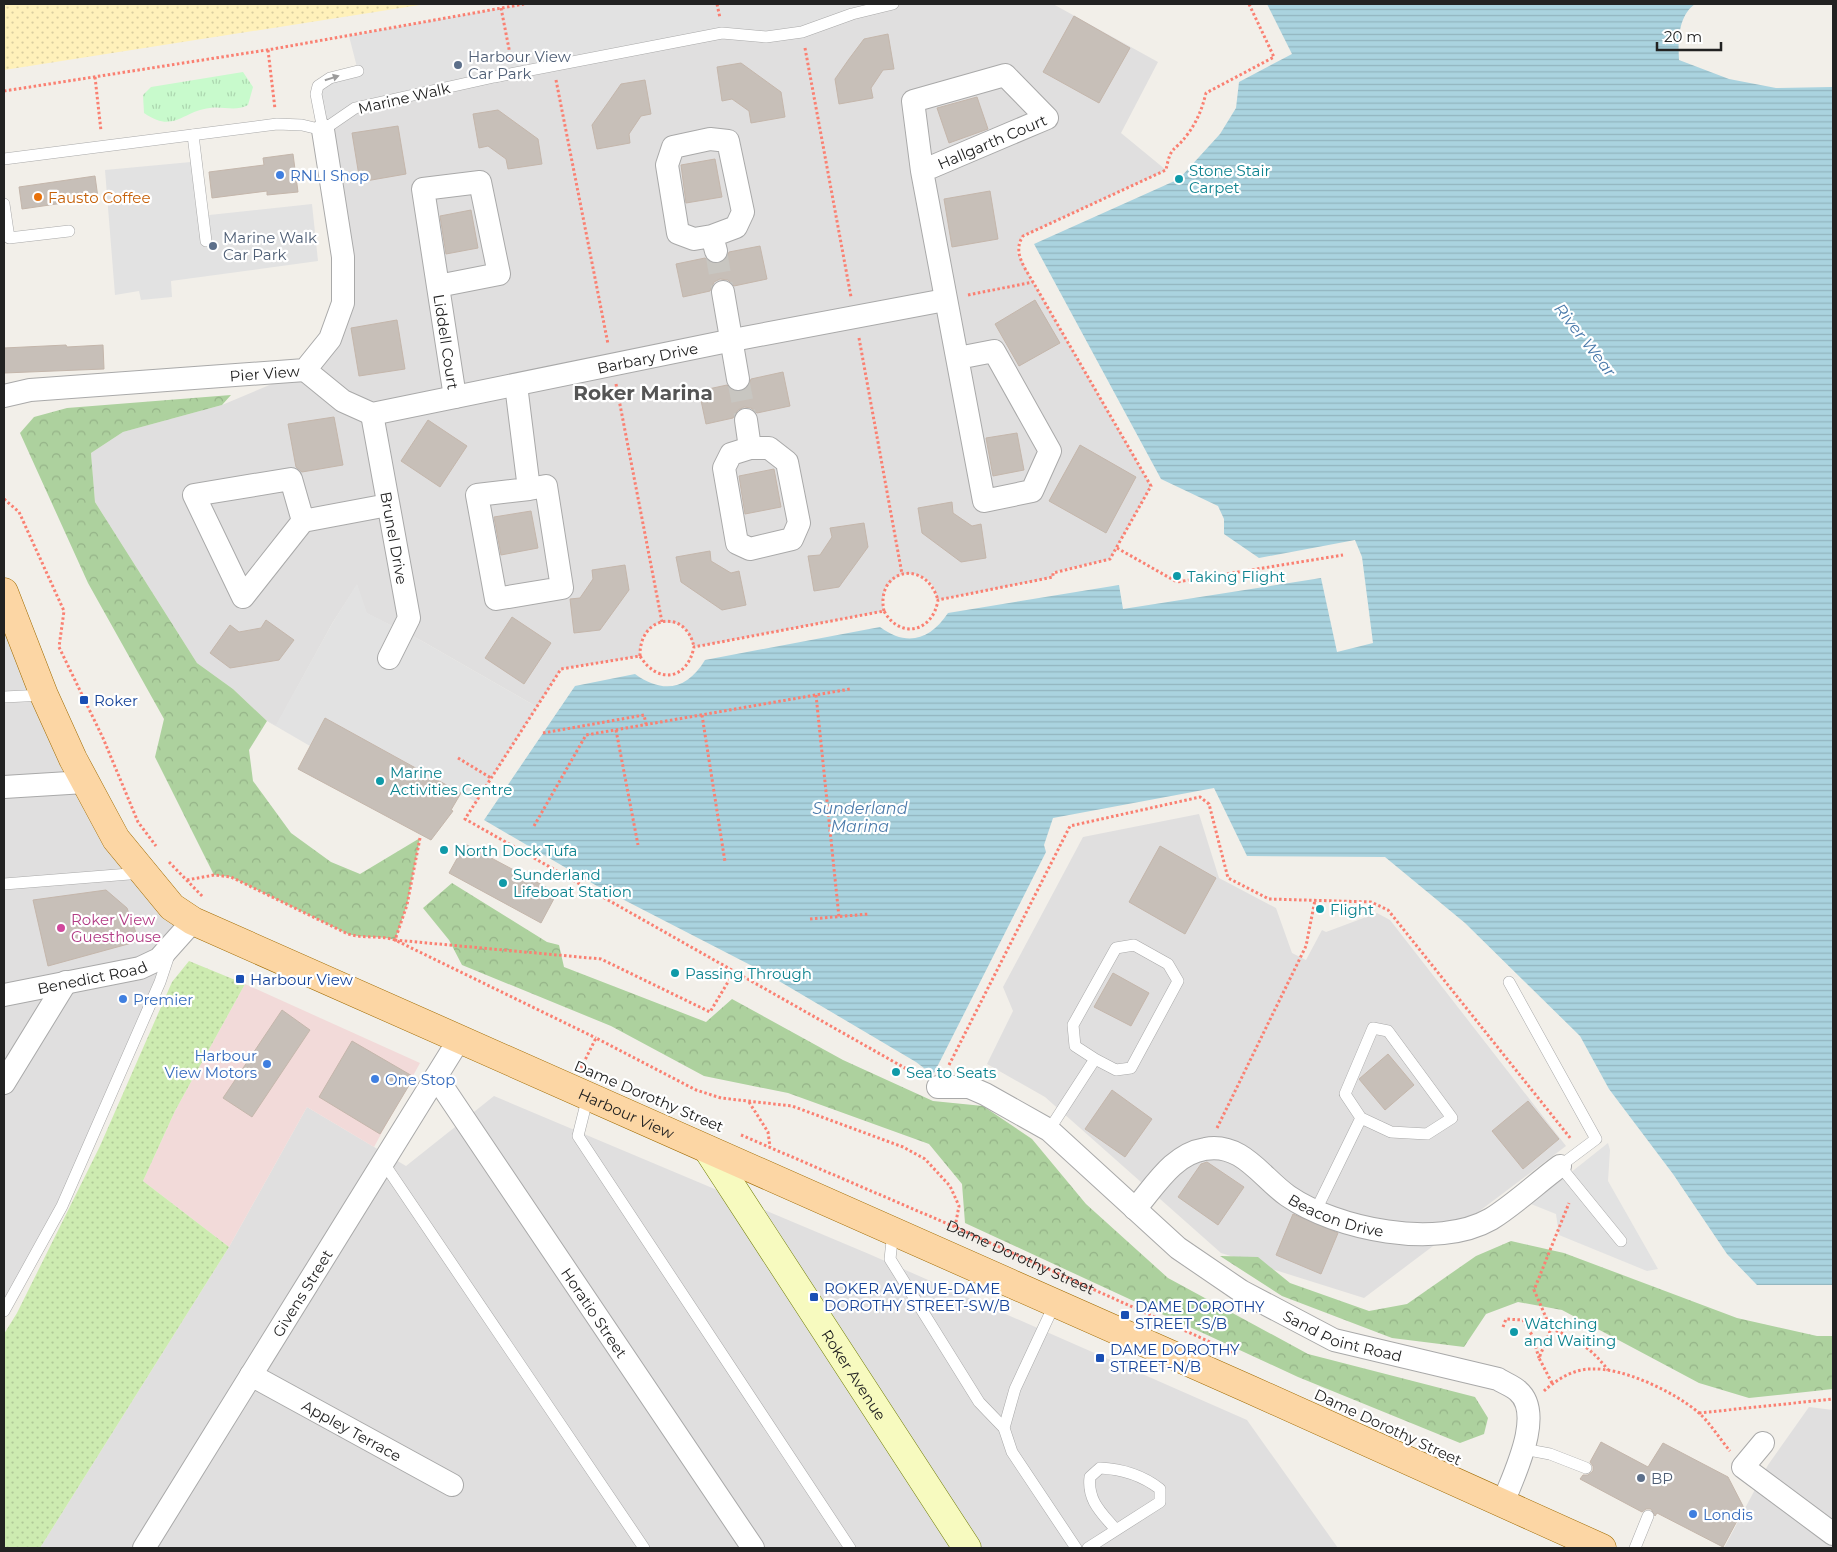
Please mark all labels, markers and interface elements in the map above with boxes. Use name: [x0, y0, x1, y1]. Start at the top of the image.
scale bar: [1657, 20, 1721, 52]
text: 20 m: [1664, 27, 1702, 46]
place label: Harbour View Car Park: [468, 47, 572, 83]
marker: Harbour View Car Park: [452, 59, 464, 71]
one-way arrow: [325, 74, 340, 81]
street label: Marine Walk: [356, 78, 452, 118]
street label: Hallgarth Court: [934, 110, 1049, 173]
place label: Stone Stair Carpet: [1189, 161, 1270, 197]
place label: RNLI Shop: [290, 166, 369, 185]
marker: RNLI Shop: [274, 169, 286, 181]
marker: Stone Stair Carpet: [1173, 173, 1185, 185]
place label: Fausto Coffee: [48, 188, 150, 207]
marker: Fausto Coffee: [32, 191, 44, 203]
place label: Marine Walk Car Park: [223, 228, 317, 264]
marker: Marine Walk Car Park: [207, 240, 219, 252]
street label: Liddell Court: [430, 293, 463, 391]
water label: River Wear: [1550, 299, 1620, 381]
street label: Barbary Drive: [595, 338, 700, 377]
street label: Pier View: [229, 361, 301, 385]
district label: Roker Marina: [573, 381, 713, 405]
street label: Brunel Drive: [377, 490, 412, 586]
place label: Taking Flight: [1187, 567, 1285, 586]
marker: Taking Flight: [1171, 570, 1183, 582]
place label: Roker: [94, 691, 138, 710]
marker: Roker: [78, 694, 90, 706]
place label: Marine Activities Centre: [390, 763, 512, 799]
marker: Marine Activities Centre: [374, 775, 386, 787]
water label: Sunderland Marina: [812, 799, 908, 836]
place label: North Dock Tufa: [454, 841, 577, 860]
marker: North Dock Tufa: [438, 844, 450, 856]
place label: Sunderland Lifeboat Station: [513, 865, 632, 901]
marker: Sunderland Lifeboat Station: [497, 877, 509, 889]
place label: Flight: [1330, 900, 1374, 919]
marker: Flight: [1314, 903, 1326, 915]
place label: Roker View Guesthouse: [71, 910, 161, 946]
marker: Roker View Guesthouse: [55, 922, 67, 934]
street label: Benedict Road: [36, 956, 151, 998]
place label: Passing Through: [685, 964, 812, 983]
marker: Passing Through: [669, 967, 681, 979]
place label: Harbour View: [250, 970, 354, 989]
marker: Harbour View: [234, 973, 246, 985]
place label: Premier: [133, 990, 193, 1009]
marker: Premier: [117, 993, 129, 1005]
place label: Harbour View Motors: [164, 1046, 257, 1082]
street label: Dame Dorothy Street: [571, 1056, 727, 1136]
marker: Harbour View Motors: [261, 1058, 273, 1070]
place label: Sea to Seats: [906, 1063, 996, 1082]
marker: Sea to Seats: [890, 1066, 902, 1078]
place label: One Stop: [385, 1070, 455, 1089]
marker: One Stop: [369, 1073, 381, 1085]
street label: Harbour View: [576, 1084, 678, 1143]
street label: Beacon Drive: [1285, 1189, 1385, 1240]
street label: Dame Dorothy Street: [944, 1215, 1098, 1298]
street label: Givens Street: [268, 1246, 336, 1340]
street label: Horatio Street: [557, 1264, 632, 1361]
place label: ROKER AVENUE-DAME DOROTHY STREET-SW/B: [824, 1279, 1010, 1315]
marker: ROKER AVENUE-DAME DOROTHY STREET-SW/B: [808, 1291, 820, 1303]
place label: DAME DOROTHY STREET -S/B: [1135, 1297, 1265, 1333]
street label: Sand Point Road: [1280, 1305, 1404, 1365]
marker: DAME DOROTHY STREET -S/B: [1119, 1309, 1131, 1321]
place label: Watching and Waiting: [1524, 1314, 1616, 1350]
street label: Roker Avenue: [818, 1326, 891, 1424]
marker: Watching and Waiting: [1508, 1326, 1520, 1338]
place label: DAME DOROTHY STREET-N/B: [1110, 1340, 1240, 1376]
marker: DAME DOROTHY STREET-N/B: [1094, 1352, 1106, 1364]
street label: Dame Dorothy Street: [1311, 1384, 1465, 1470]
street label: Appley Terrace: [299, 1395, 405, 1465]
place label: BP: [1651, 1469, 1673, 1488]
marker: BP: [1635, 1472, 1647, 1484]
place label: Londis: [1703, 1505, 1753, 1524]
marker: Londis: [1687, 1508, 1699, 1520]

